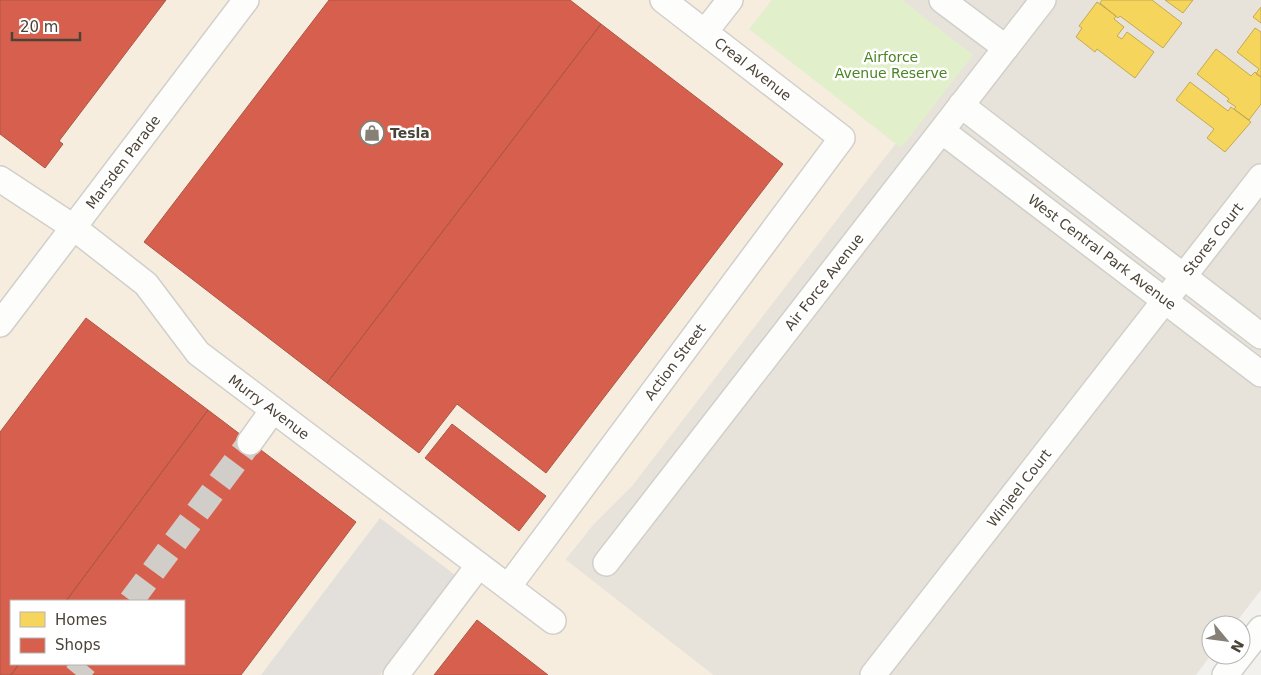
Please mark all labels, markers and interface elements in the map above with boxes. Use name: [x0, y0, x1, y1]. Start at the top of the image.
scale bar: [12, 10, 80, 42]
text: 20 m: [20, 18, 58, 36]
street label: Creal Avenue: [712, 34, 794, 104]
park label: Airforce Avenue Reserve: [835, 49, 947, 81]
street label: Marsden Parade: [83, 112, 163, 212]
shop icon: Tesla: [359, 120, 385, 146]
place label: Tesla: [390, 125, 430, 141]
street label: West Central Park Avenue: [1025, 191, 1179, 313]
street label: Stores Court: [1180, 199, 1246, 278]
street label: Air Force Avenue: [781, 231, 867, 333]
street label: Action Street: [641, 321, 709, 403]
street label: Murry Avenue: [225, 371, 313, 443]
street label: Winjeel Court: [984, 446, 1055, 530]
legend: [10, 600, 185, 665]
text: Homes: [55, 611, 107, 629]
north arrow: [1201, 615, 1251, 665]
text: Shops: [55, 636, 101, 654]
text: N: [1228, 637, 1247, 655]

